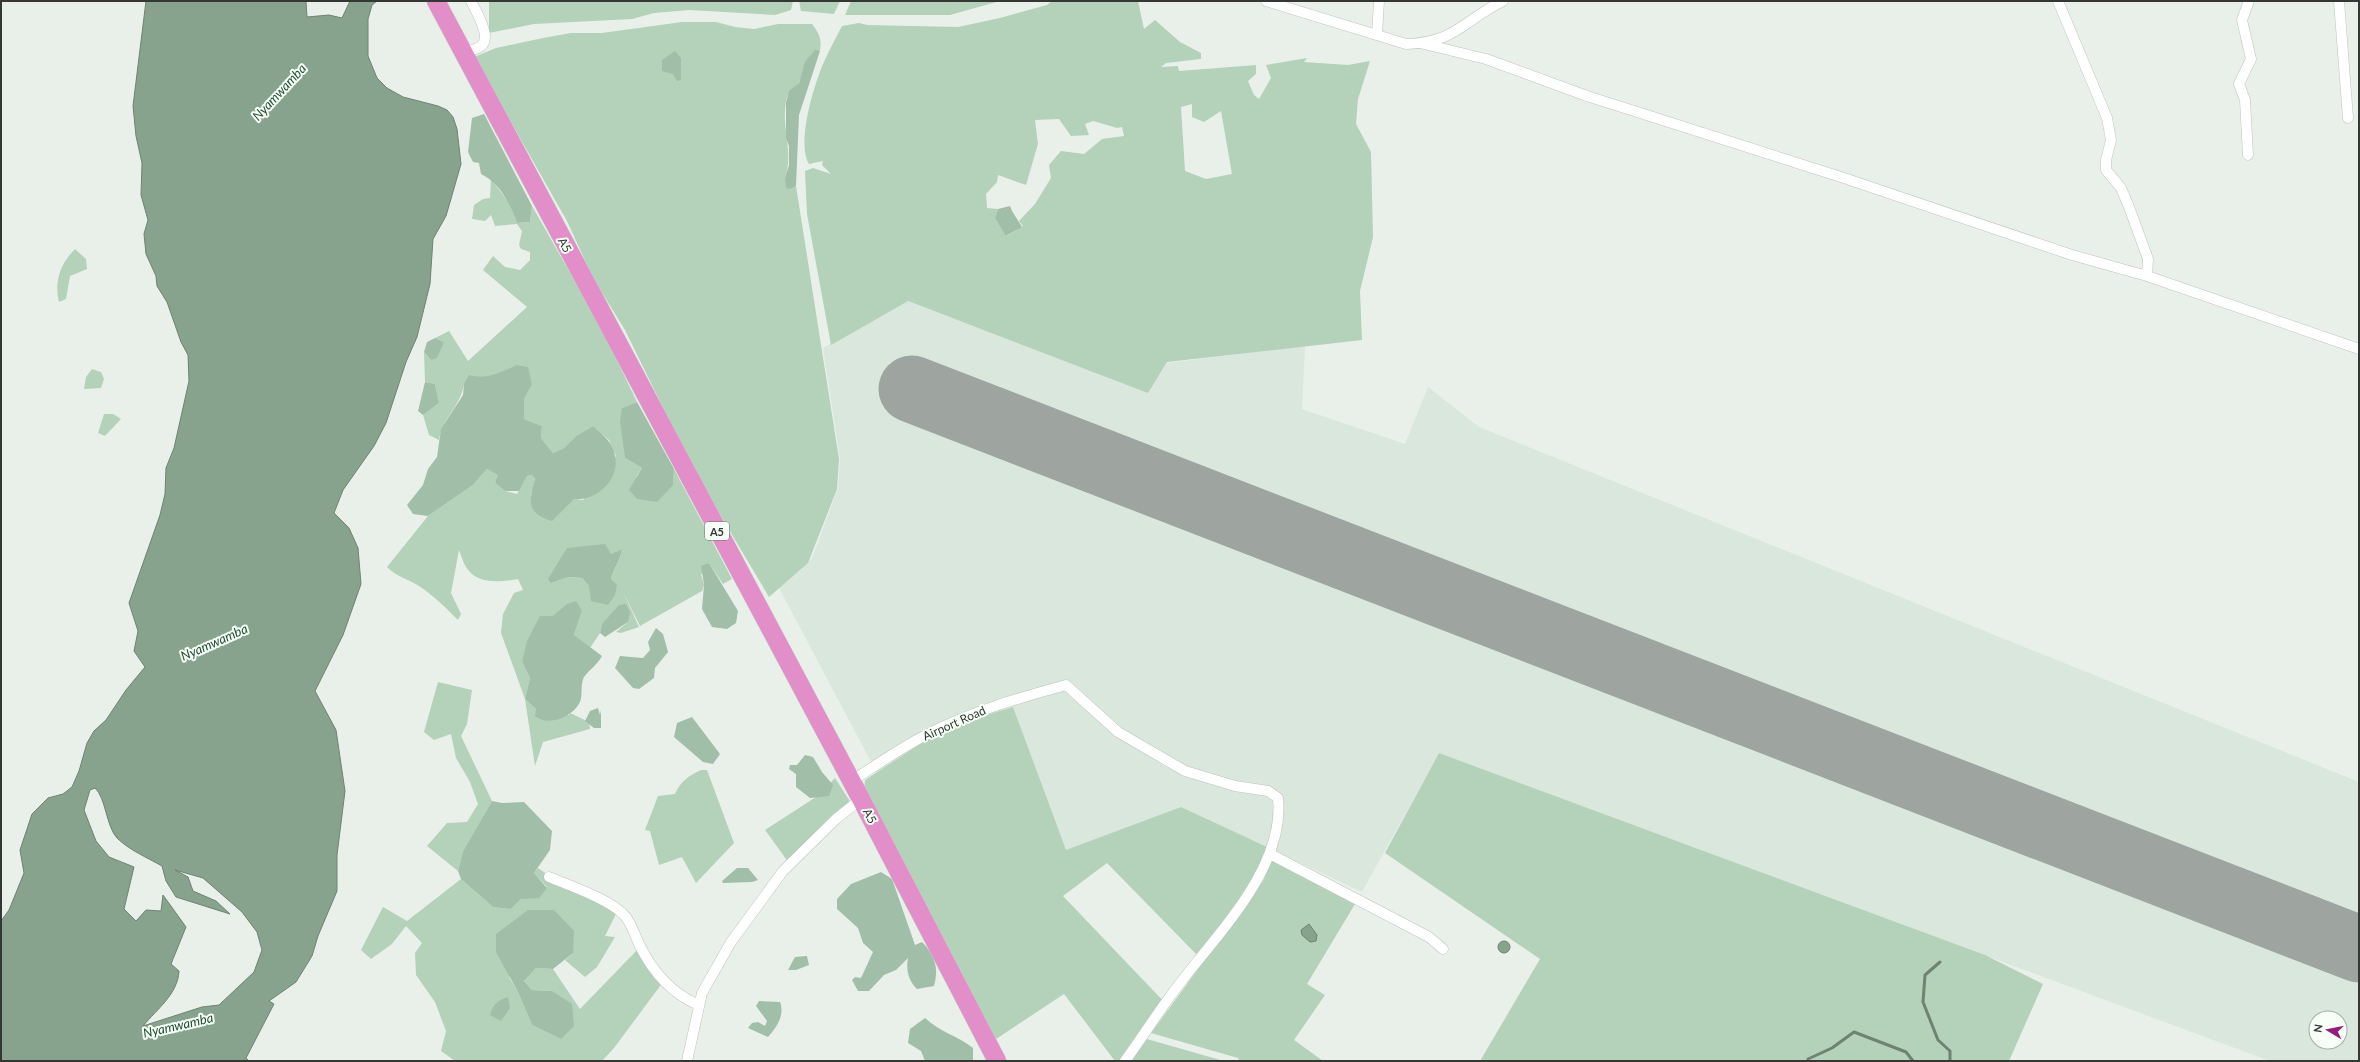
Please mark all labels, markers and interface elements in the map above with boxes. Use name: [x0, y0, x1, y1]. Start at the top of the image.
water label: Nyamwamba: [249, 60, 309, 124]
street label: A5: [555, 235, 575, 255]
road number: A5: [705, 522, 729, 540]
water label: Nyamwamba: [178, 620, 250, 664]
street label: Airport Road: [920, 702, 988, 744]
street label: A5: [860, 806, 880, 826]
water label: Nyamwamba: [141, 1009, 215, 1041]
north arrow: [2308, 1010, 2348, 1050]
text: N: [2311, 1023, 2325, 1033]

